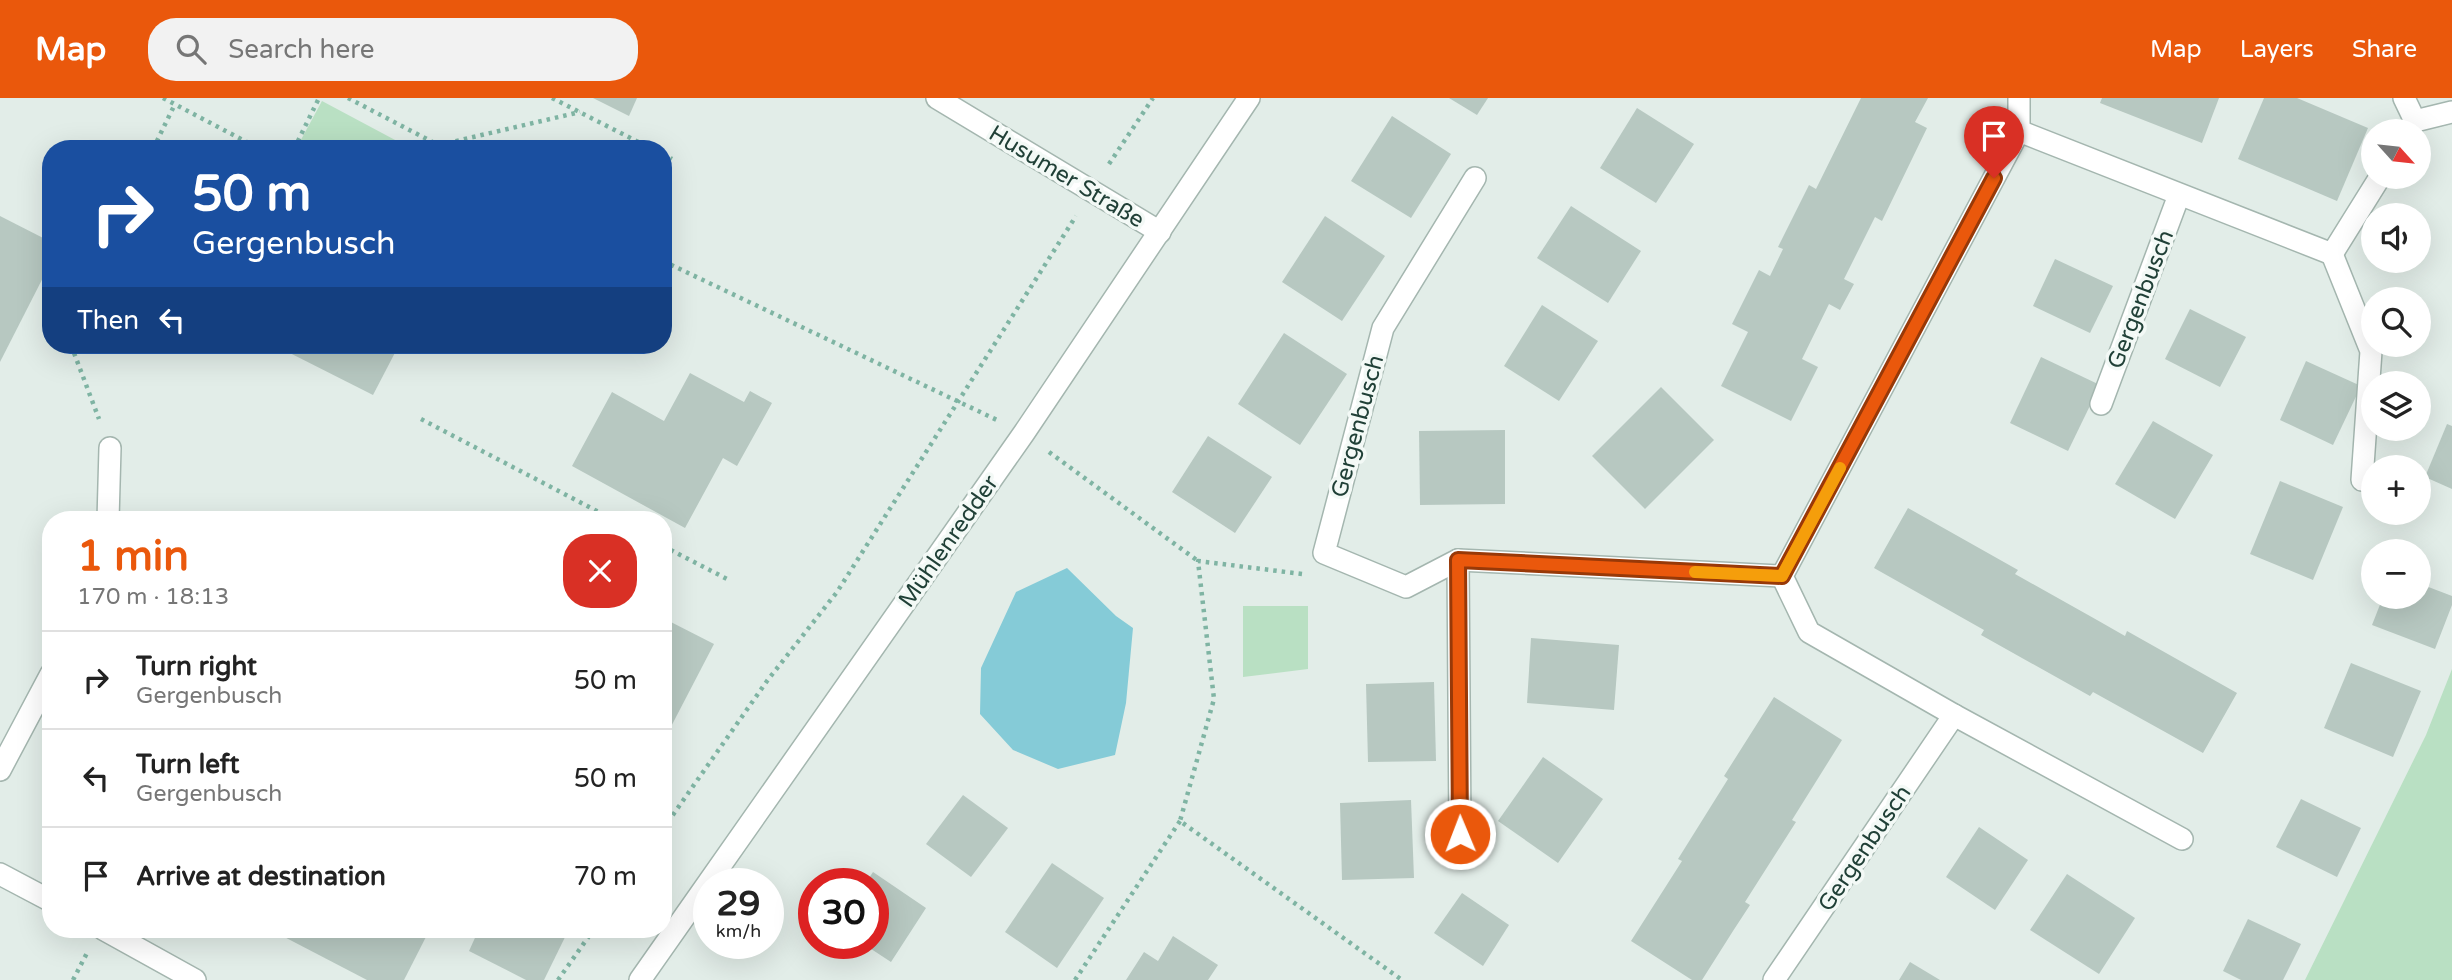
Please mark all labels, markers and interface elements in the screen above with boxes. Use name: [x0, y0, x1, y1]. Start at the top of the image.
search box: [148, 18, 638, 81]
text: Map: [35, 30, 106, 69]
icon: search: [172, 30, 210, 68]
text: Search here: [228, 34, 374, 65]
text: Map: [2150, 35, 2202, 64]
text: Layers: [2240, 35, 2314, 64]
text: Share: [2352, 35, 2417, 64]
pin: [1964, 106, 2024, 178]
icon: arrive: [1975, 117, 2013, 155]
street label: Husumer Straße: [984, 119, 1149, 234]
north arrow: [2361, 119, 2431, 189]
map controls: [2361, 119, 2431, 609]
text: 50 m: [192, 165, 311, 224]
icon: right: [77, 168, 168, 259]
button: sound: [2361, 203, 2431, 273]
text: Gergenbusch: [192, 225, 396, 263]
street label: Gergenbusch: [2102, 226, 2180, 373]
button: search: [2361, 287, 2431, 357]
icon: left: [153, 301, 191, 339]
text: Then: [77, 305, 139, 336]
street label: Gergenbusch: [1326, 352, 1390, 501]
button: layers: [2361, 371, 2431, 441]
button: +: [2361, 455, 2431, 525]
street label: Mühlenredder: [893, 470, 1005, 613]
text: 1 min: [77, 531, 189, 582]
button: close: [563, 534, 637, 608]
button: −: [2361, 539, 2431, 609]
text: 170 m · 18:13: [77, 583, 229, 611]
text: Turn right: [136, 651, 257, 682]
icon: right: [77, 661, 115, 699]
text: 50 m: [574, 665, 637, 696]
text: Gergenbusch: [136, 682, 282, 710]
text: Turn left: [136, 749, 239, 780]
icon: left: [77, 759, 115, 797]
text: 50 m: [574, 763, 637, 794]
text: Gergenbusch: [136, 780, 282, 808]
street label: Gergenbusch: [1812, 780, 1917, 917]
position arrow: [1423, 797, 1497, 871]
icon: arrive: [77, 857, 115, 895]
text: Arrive at destination: [136, 861, 386, 892]
text: 70 m: [574, 861, 637, 892]
speed limit sign: 30: [798, 868, 889, 959]
text: 29: [717, 883, 760, 925]
text: km/h: [716, 920, 761, 942]

